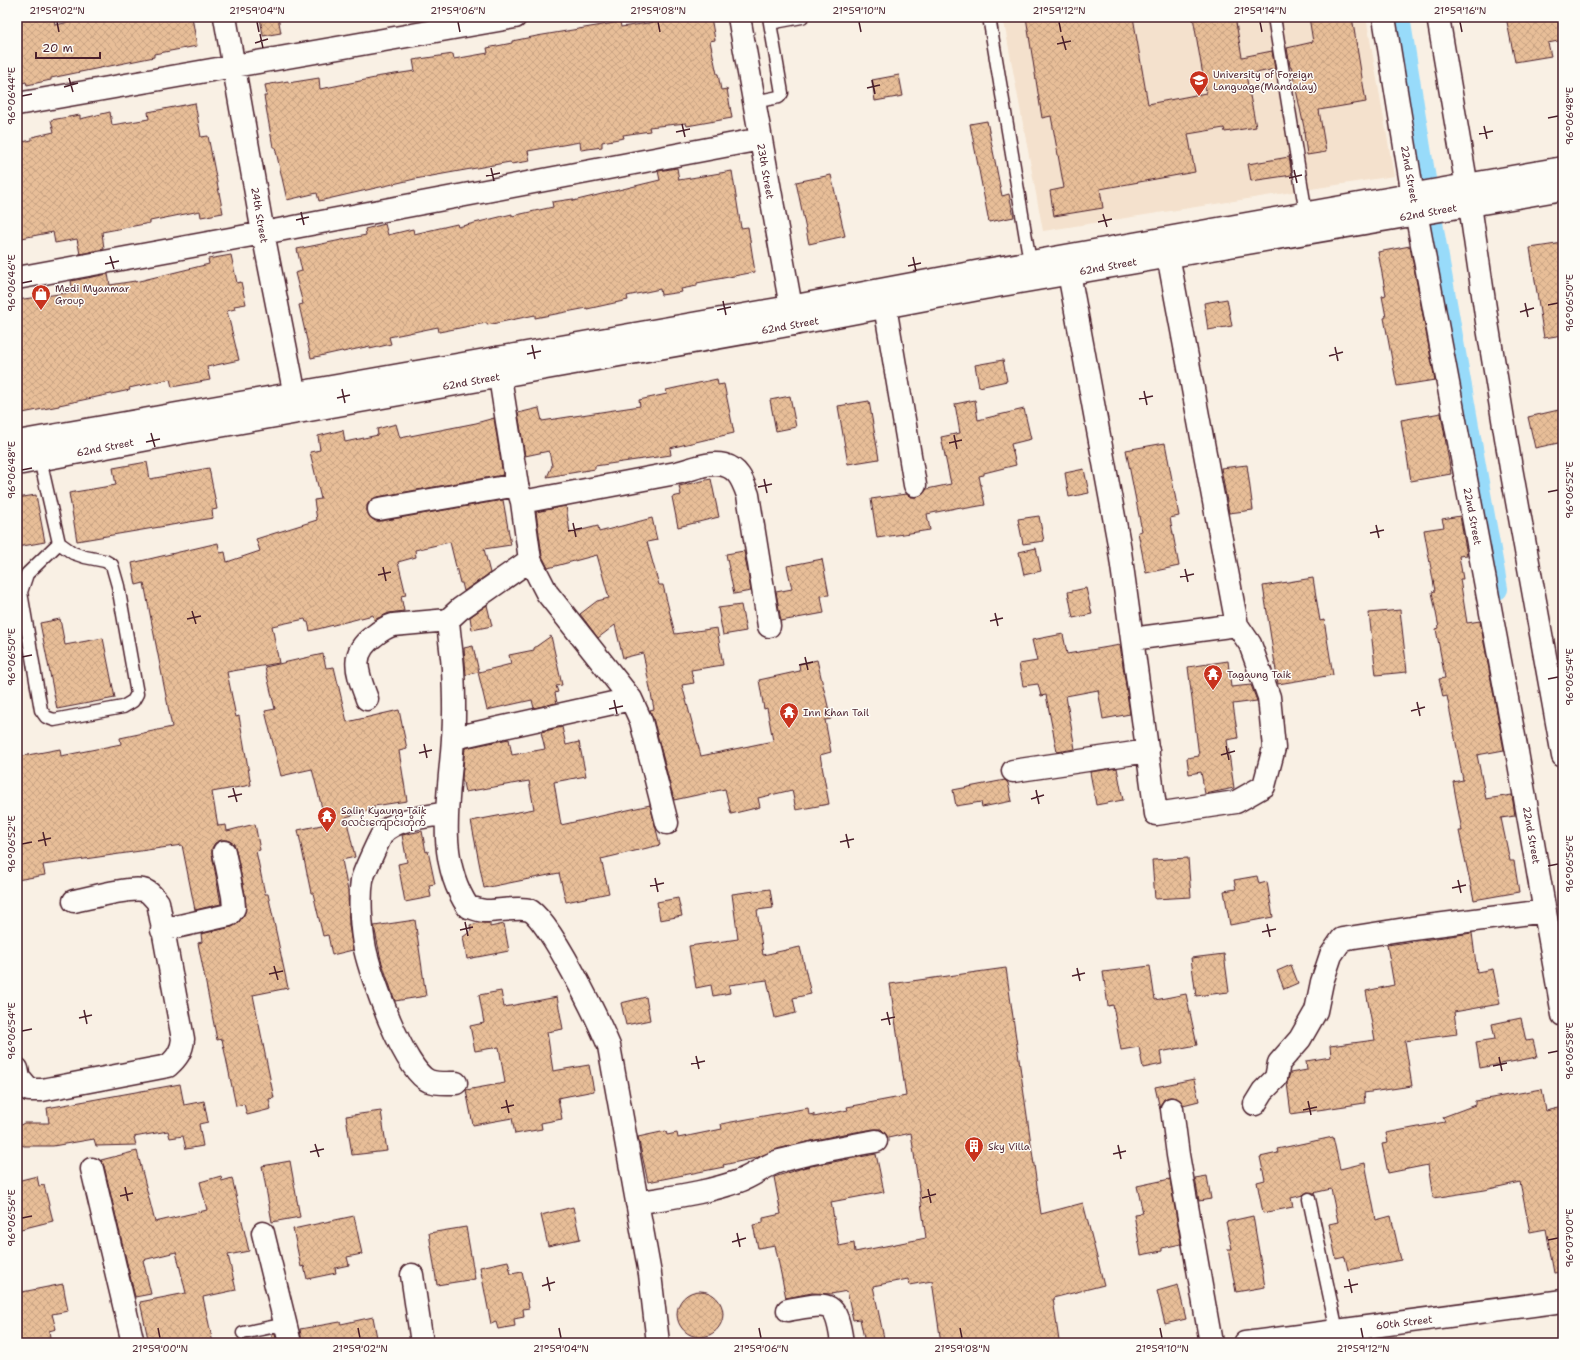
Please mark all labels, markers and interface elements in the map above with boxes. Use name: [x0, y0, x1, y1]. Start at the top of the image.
text: 21°59'02"N: [29, 4, 85, 17]
text: 21°59'04"N: [229, 4, 285, 17]
text: 21°59'06"N: [430, 4, 486, 17]
text: 21°59'08"N: [630, 4, 686, 17]
text: 21°59'10"N: [832, 4, 886, 17]
text: 21°59'12"N: [1032, 4, 1086, 17]
text: 21°59'14"N: [1233, 4, 1287, 17]
text: 21°59'16"N: [1434, 4, 1486, 17]
scale bar: [36, 34, 100, 60]
text: 20 m: [42, 40, 73, 56]
text: 96°06'44"E: [5, 67, 18, 125]
place label: University of Foreign Language(Mandalay): [1213, 68, 1317, 93]
school or university icon: University of Foreign Language(Mandalay): [1188, 69, 1210, 97]
text: 96°06'48"E: [1563, 87, 1576, 145]
street label: 23th Street: [754, 142, 777, 200]
street label: 22nd Street: [1398, 144, 1421, 204]
street label: 24th Street: [248, 186, 271, 244]
street label: 62nd Street: [1398, 201, 1458, 224]
text: 96°06'46"E: [5, 254, 18, 312]
street label: 62nd Street: [1078, 255, 1138, 278]
text: 96°06'50"E: [1563, 274, 1576, 332]
place label: Medi Myanmar Group: [55, 282, 130, 307]
shop icon: Medi Myanmar Group: [30, 283, 52, 311]
street label: 62nd Street: [760, 314, 820, 337]
street label: 62nd Street: [441, 370, 501, 393]
street label: 62nd Street: [75, 436, 135, 459]
text: 96°06'48"E: [5, 441, 18, 499]
text: 96°06'52"E: [1563, 461, 1576, 519]
street label: 22nd Street: [1461, 486, 1484, 546]
text: 96°06'50"E: [5, 628, 18, 686]
text: 96°06'54"E: [1563, 648, 1576, 706]
temple icon: Tagaung Taik: [1202, 663, 1224, 691]
place label: Tagaung Taik: [1227, 668, 1291, 681]
temple icon: Inn Khan Tail: [778, 701, 800, 729]
place label: Inn Khan Tail: [803, 706, 869, 719]
place label: Salin Kyaung Taik စလင်းကျောင်းတိုက်: [341, 804, 427, 831]
temple icon: Salin Kyaung Taik စလင်းကျောင်းတိုက်: [316, 805, 338, 833]
street label: 22nd Street: [1520, 805, 1543, 865]
text: 96°06'52"E: [5, 815, 18, 873]
text: 96°06'56"E: [1563, 835, 1576, 893]
text: 96°06'54"E: [5, 1002, 18, 1060]
text: 96°06'58"E: [1563, 1022, 1576, 1080]
building icon: Sky Villa: [963, 1135, 985, 1163]
place label: Sky Villa: [988, 1140, 1031, 1153]
text: 96°06'56"E: [5, 1189, 18, 1247]
text: 96°07'00"E: [1563, 1209, 1576, 1267]
street label: 60th Street: [1375, 1313, 1433, 1332]
text: 21°59'00"N: [132, 1342, 188, 1355]
text: 21°59'02"N: [332, 1342, 388, 1355]
text: 21°59'04"N: [533, 1342, 589, 1355]
text: 21°59'06"N: [733, 1342, 789, 1355]
text: 21°59'08"N: [934, 1342, 990, 1355]
text: 21°59'10"N: [1135, 1342, 1189, 1355]
text: 21°59'12"N: [1336, 1342, 1390, 1355]

